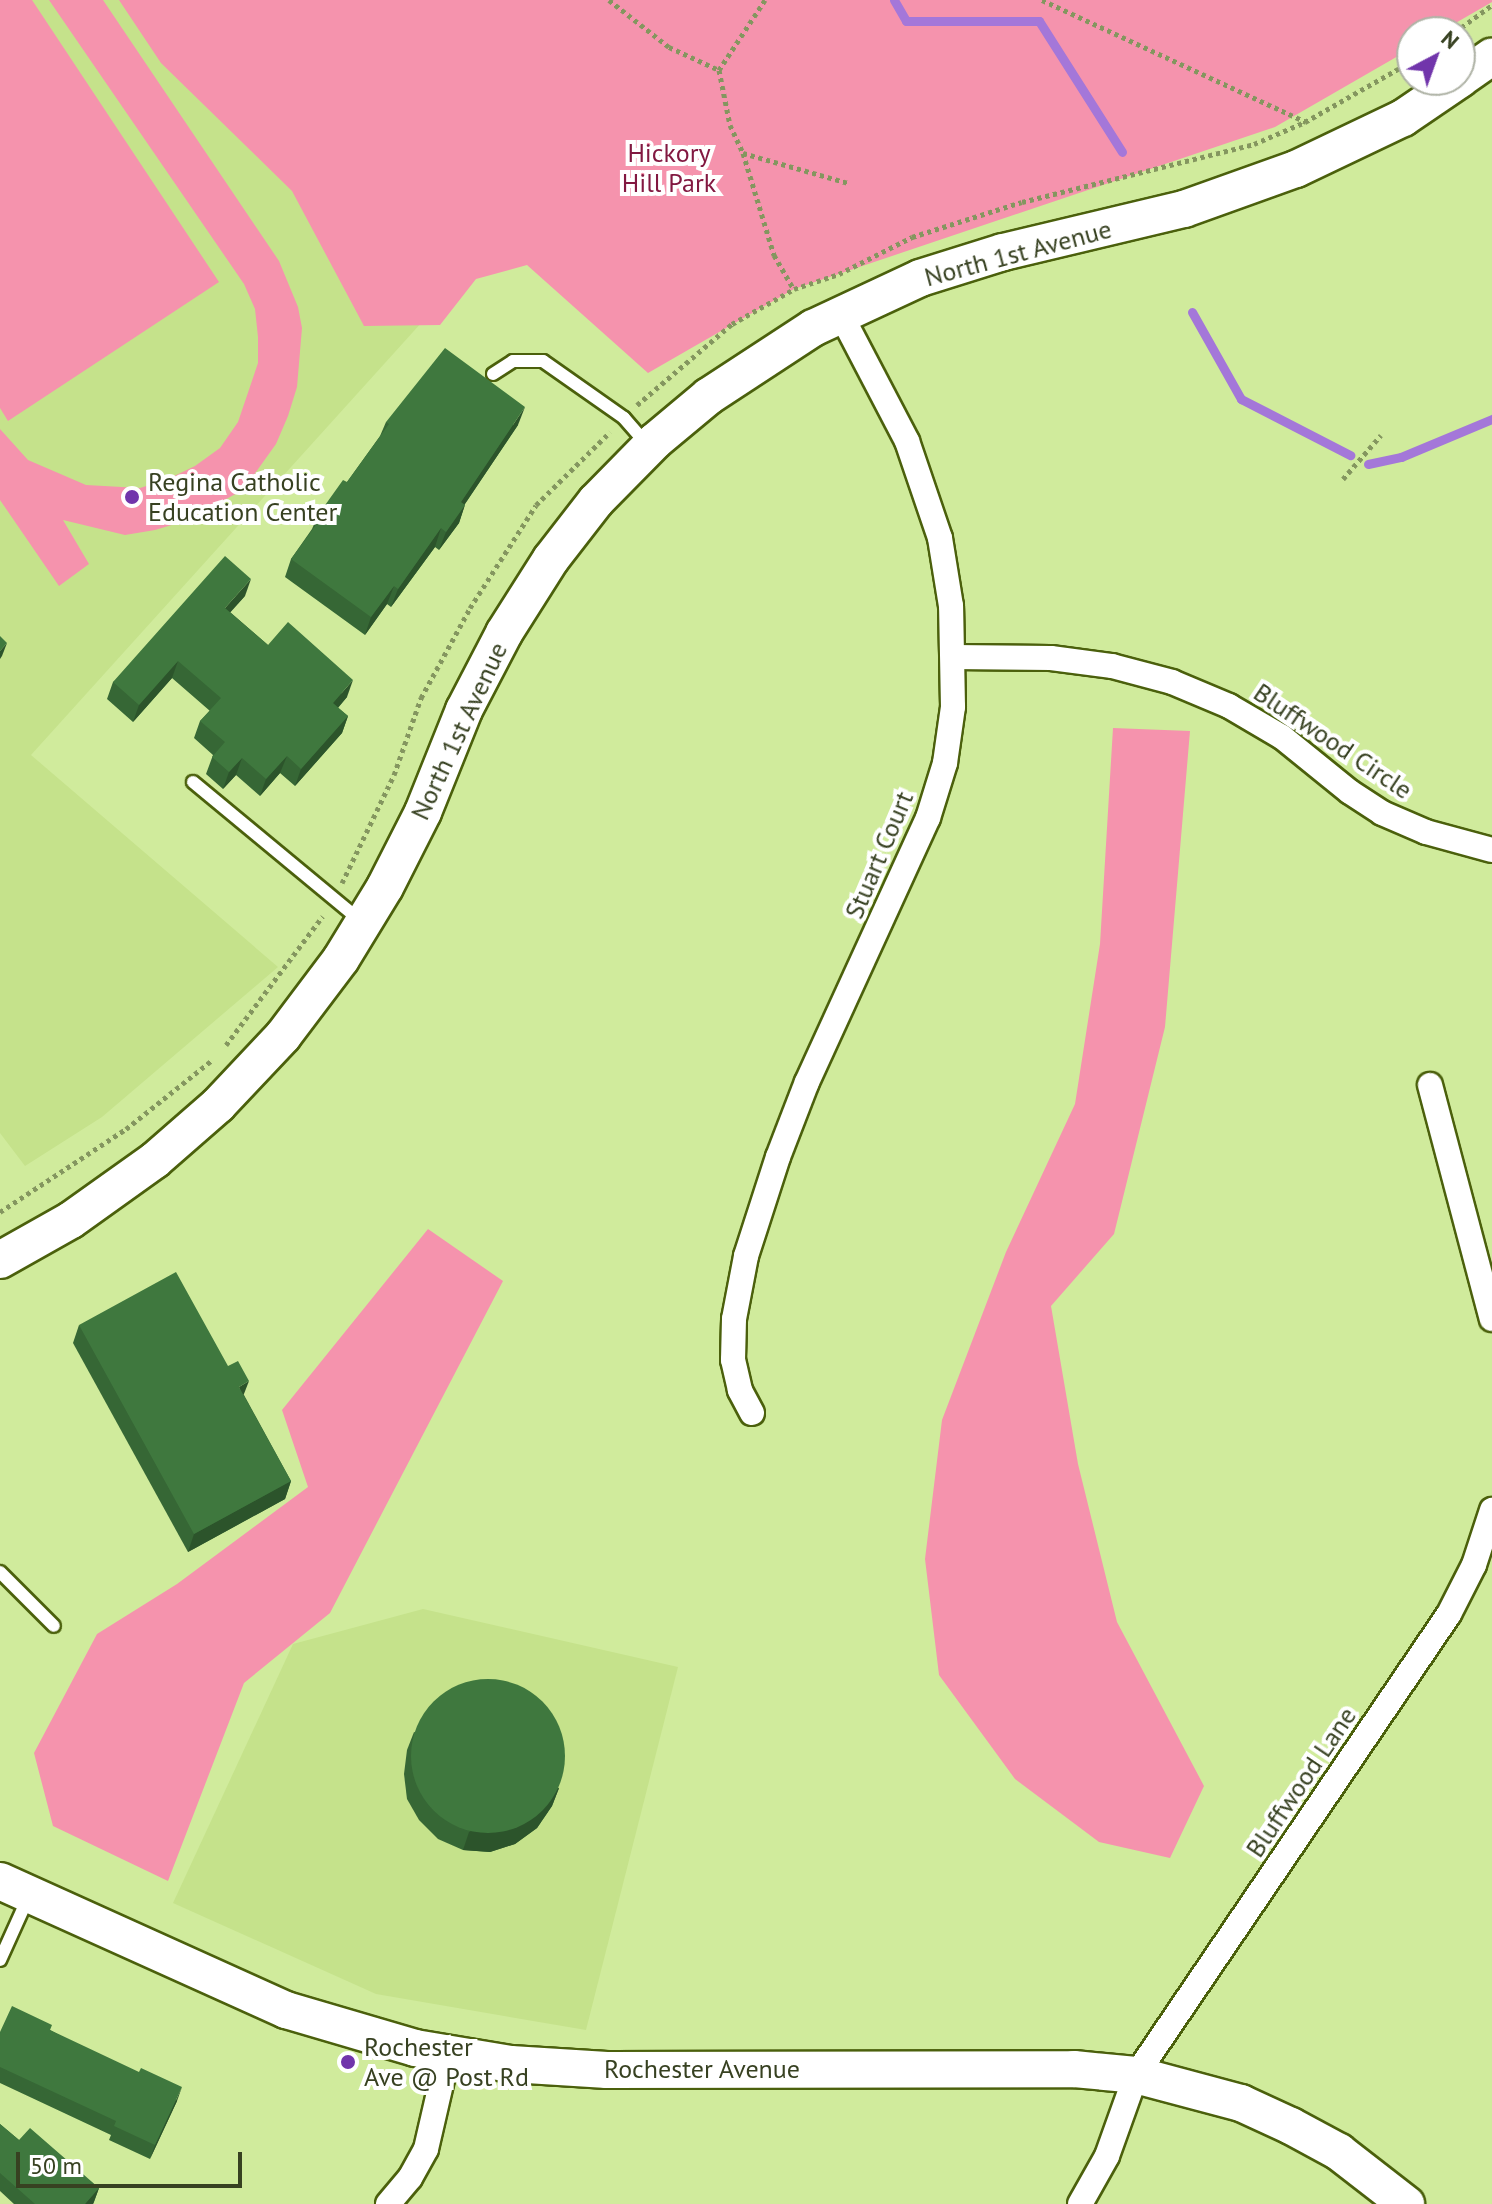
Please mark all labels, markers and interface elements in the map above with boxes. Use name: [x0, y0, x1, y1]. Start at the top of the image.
north arrow: [1396, 16, 1476, 96]
text: N: [1436, 24, 1465, 55]
park label: Hickory Hill Park: [622, 137, 716, 198]
street label: North 1st Avenue: [921, 213, 1115, 293]
place label: Regina Catholic Education Center: [148, 466, 337, 528]
marker: Regina Catholic Education Center: [123, 488, 141, 506]
street label: North 1st Avenue: [404, 637, 514, 825]
street label: Bluffwood Circle: [1248, 677, 1418, 805]
street label: Stuart Court: [838, 787, 920, 923]
street label: Bluffwood Lane: [1239, 1701, 1363, 1863]
place label: Rochester Ave @ Post Rd: [364, 2031, 529, 2092]
marker: Rochester Ave @ Post Rd: [339, 2053, 357, 2071]
street label: Rochester Avenue: [604, 2053, 800, 2085]
scale bar: [20, 2136, 246, 2186]
text: 50 m: [30, 2150, 82, 2181]

